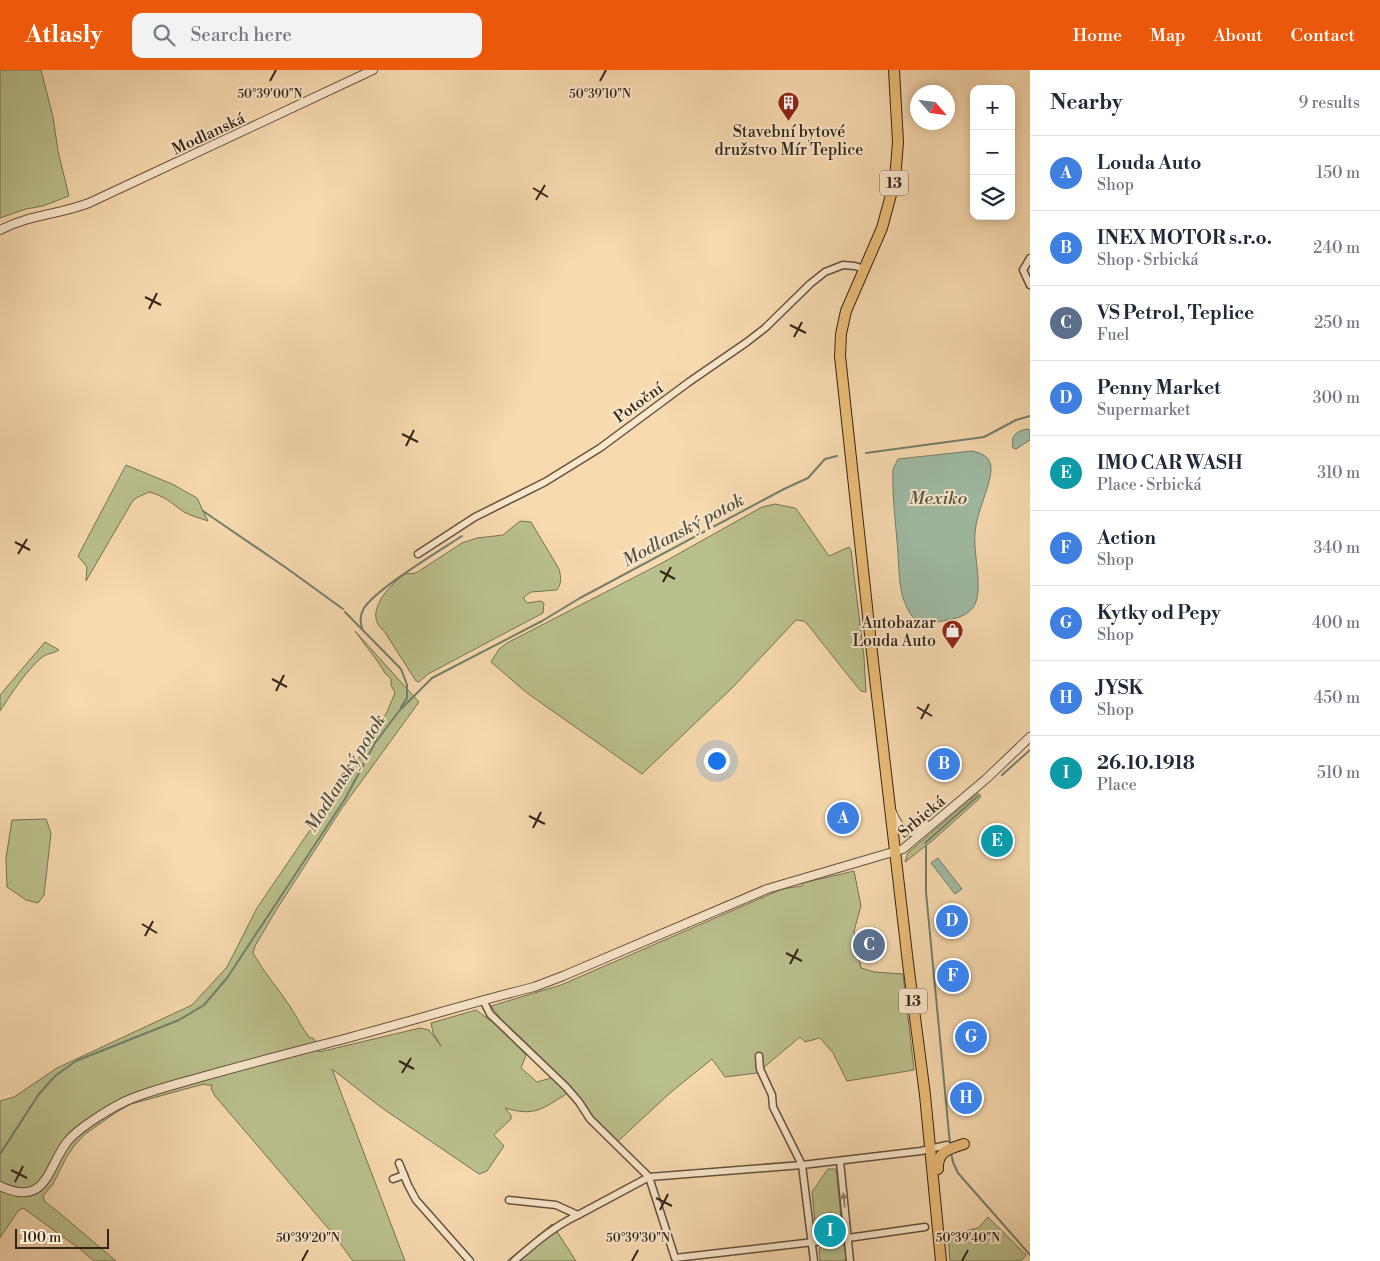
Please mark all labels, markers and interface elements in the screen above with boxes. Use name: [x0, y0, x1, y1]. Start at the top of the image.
search box: [132, 13, 482, 58]
text: Atlasly: [25, 20, 102, 50]
icon: search: [150, 21, 178, 49]
text: Search here: [190, 23, 292, 47]
text: Home: [1073, 24, 1122, 47]
text: Map: [1150, 24, 1186, 47]
text: About: [1214, 24, 1263, 47]
text: Contact: [1291, 24, 1355, 47]
north arrow: [910, 85, 955, 130]
map controls: [970, 85, 1015, 220]
button: +: [970, 85, 1015, 130]
text: 50°39'00"N: [237, 87, 303, 102]
text: 50°39'10"N: [569, 87, 631, 102]
building icon: Stavební bytové družstvo Mír Teplice: [777, 90, 801, 121]
text: Nearby: [1050, 90, 1123, 116]
text: 9 results: [1299, 93, 1360, 113]
street label: Modlanská: [169, 108, 249, 160]
place label: Stavební bytové družstvo Mír Teplice: [715, 122, 863, 160]
button: −: [970, 130, 1015, 175]
text: Louda Auto: [1097, 151, 1201, 175]
text: A: [1060, 163, 1072, 183]
text: 150 m: [1316, 163, 1360, 183]
road number: 13: [880, 170, 908, 196]
button: layers: [970, 175, 1015, 220]
text: Shop: [1097, 175, 1134, 195]
text: INEX MOTOR s.r.o.: [1097, 226, 1272, 250]
text: B: [1060, 238, 1072, 258]
text: 240 m: [1313, 238, 1360, 258]
text: Shop · Srbická: [1097, 250, 1199, 270]
text: VS Petrol, Teplice: [1097, 301, 1254, 325]
text: C: [1060, 313, 1072, 333]
text: 250 m: [1314, 313, 1360, 333]
text: Fuel: [1097, 325, 1129, 345]
text: Penny Market: [1097, 376, 1221, 400]
street label: Potoční: [610, 378, 668, 427]
text: D: [1060, 388, 1072, 408]
text: 300 m: [1313, 388, 1360, 408]
text: Supermarket: [1097, 400, 1191, 420]
text: IMO CAR WASH: [1097, 451, 1243, 475]
text: E: [1060, 463, 1072, 483]
text: 310 m: [1317, 463, 1360, 483]
text: Place · Srbická: [1097, 475, 1202, 495]
water label: Mexiko: [909, 487, 967, 510]
water label: Modlanský potok: [618, 489, 748, 572]
text: Action: [1097, 526, 1156, 550]
text: F: [1060, 538, 1072, 558]
text: 340 m: [1313, 538, 1360, 558]
text: Shop: [1097, 550, 1134, 570]
text: Kytky od Pepy: [1097, 601, 1221, 625]
place label: Autobazar Louda Auto: [852, 613, 936, 651]
text: G: [1060, 613, 1072, 633]
text: 400 m: [1312, 613, 1360, 633]
shop icon: Autobazar Louda Auto: [940, 619, 964, 650]
text: Shop: [1097, 625, 1134, 645]
text: JYSK: [1097, 676, 1144, 700]
text: H: [1059, 688, 1073, 708]
text: 450 m: [1314, 688, 1360, 708]
text: Shop: [1097, 700, 1134, 720]
water label: Modlanský potok: [300, 710, 391, 837]
pin: B: [928, 745, 960, 783]
your location: [704, 748, 730, 774]
text: 26.10.1918: [1097, 751, 1195, 775]
text: I: [1063, 763, 1069, 783]
text: 510 m: [1317, 763, 1360, 783]
text: Place: [1097, 775, 1137, 795]
street label: Srbická: [894, 791, 950, 842]
pin: A: [827, 799, 859, 837]
pin: E: [981, 822, 1013, 860]
pin: D: [936, 902, 968, 940]
pin: C: [853, 926, 885, 964]
pin: F: [937, 957, 969, 995]
road number: 13: [899, 988, 927, 1014]
pin: G: [955, 1018, 987, 1056]
pin: H: [950, 1079, 982, 1117]
one-way arrow: [840, 1191, 848, 1207]
pin: I: [814, 1212, 846, 1250]
scale bar: [15, 1226, 109, 1249]
text: 100 m: [22, 1229, 61, 1247]
text: 50°39'20"N: [276, 1231, 340, 1246]
text: 50°39'30"N: [606, 1231, 670, 1246]
text: 50°39'40"N: [936, 1231, 1000, 1246]

